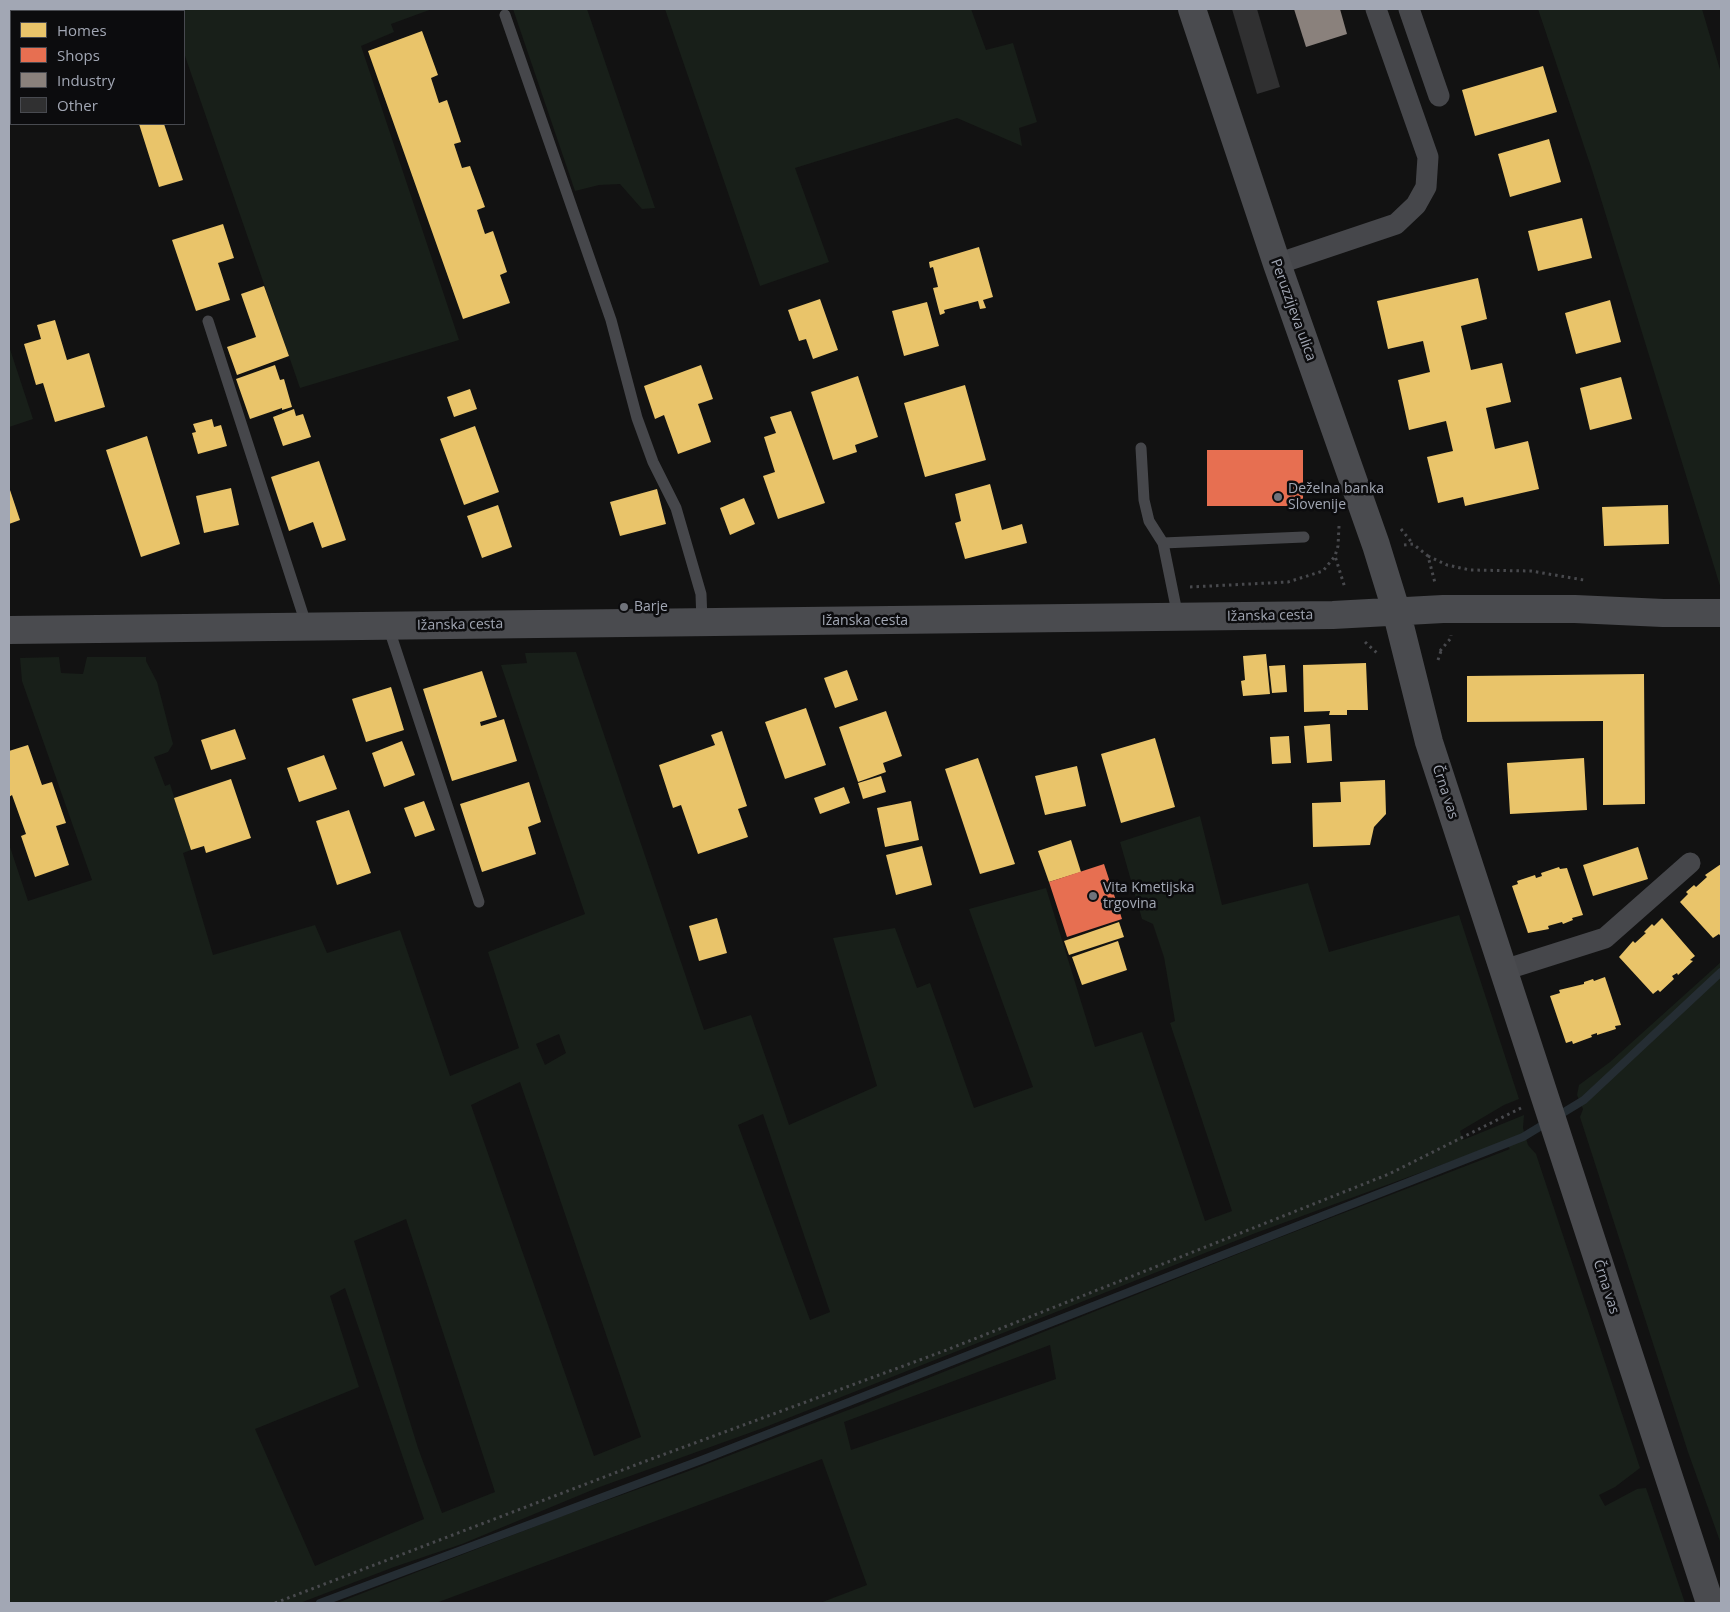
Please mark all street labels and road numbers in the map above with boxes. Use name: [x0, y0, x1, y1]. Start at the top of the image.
street label: Peruzzijeva ulica: [1267, 257, 1319, 363]
street label: Ižanska cesta: [1227, 607, 1313, 625]
street label: Ižanska cesta: [822, 613, 908, 629]
street label: Ižanska cesta: [417, 616, 503, 634]
street label: Črna vas: [1428, 763, 1462, 821]
street label: Črna vas: [1589, 1258, 1623, 1316]

